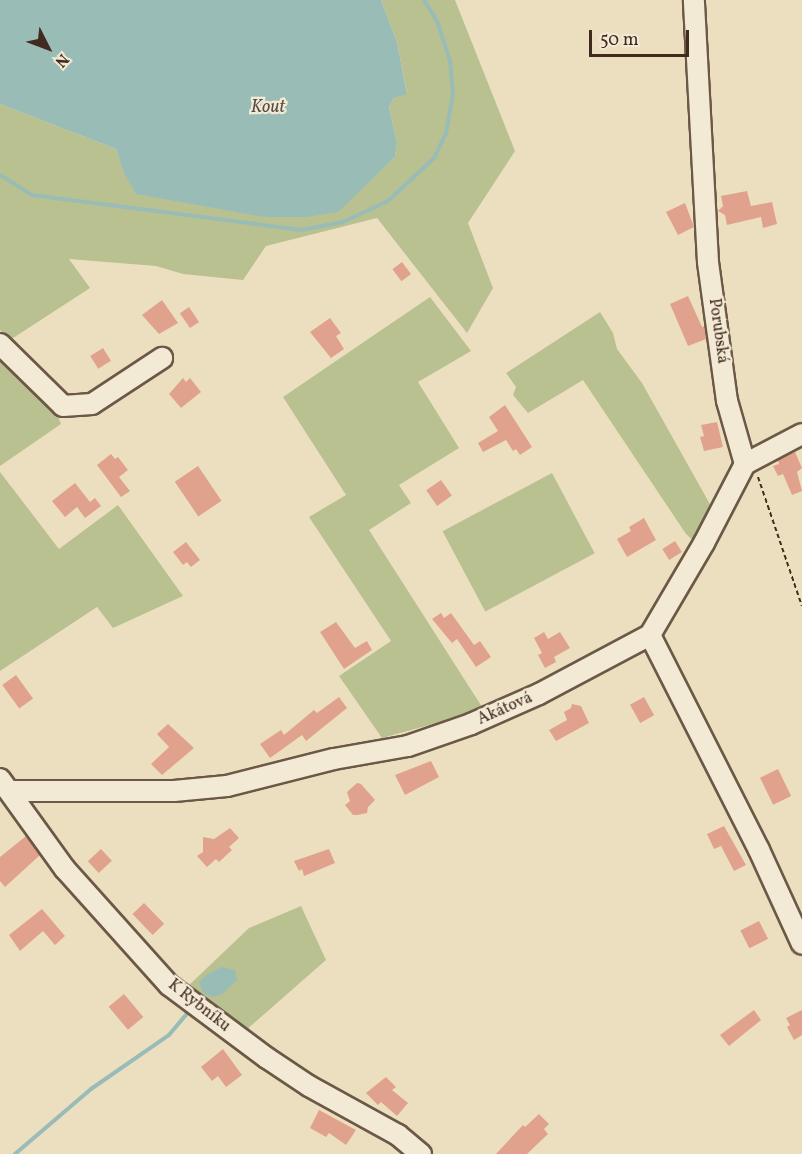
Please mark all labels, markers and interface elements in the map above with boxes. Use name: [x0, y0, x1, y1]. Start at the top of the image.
north arrow: [18, 18, 78, 78]
scale bar: [592, 18, 692, 56]
text: 50 m: [600, 28, 639, 53]
text: N: [49, 48, 73, 72]
water label: Kout: [251, 97, 285, 119]
street label: Porubská: [704, 297, 732, 365]
street label: Akátová: [475, 688, 535, 730]
street label: K Rybníku: [164, 976, 234, 1036]

